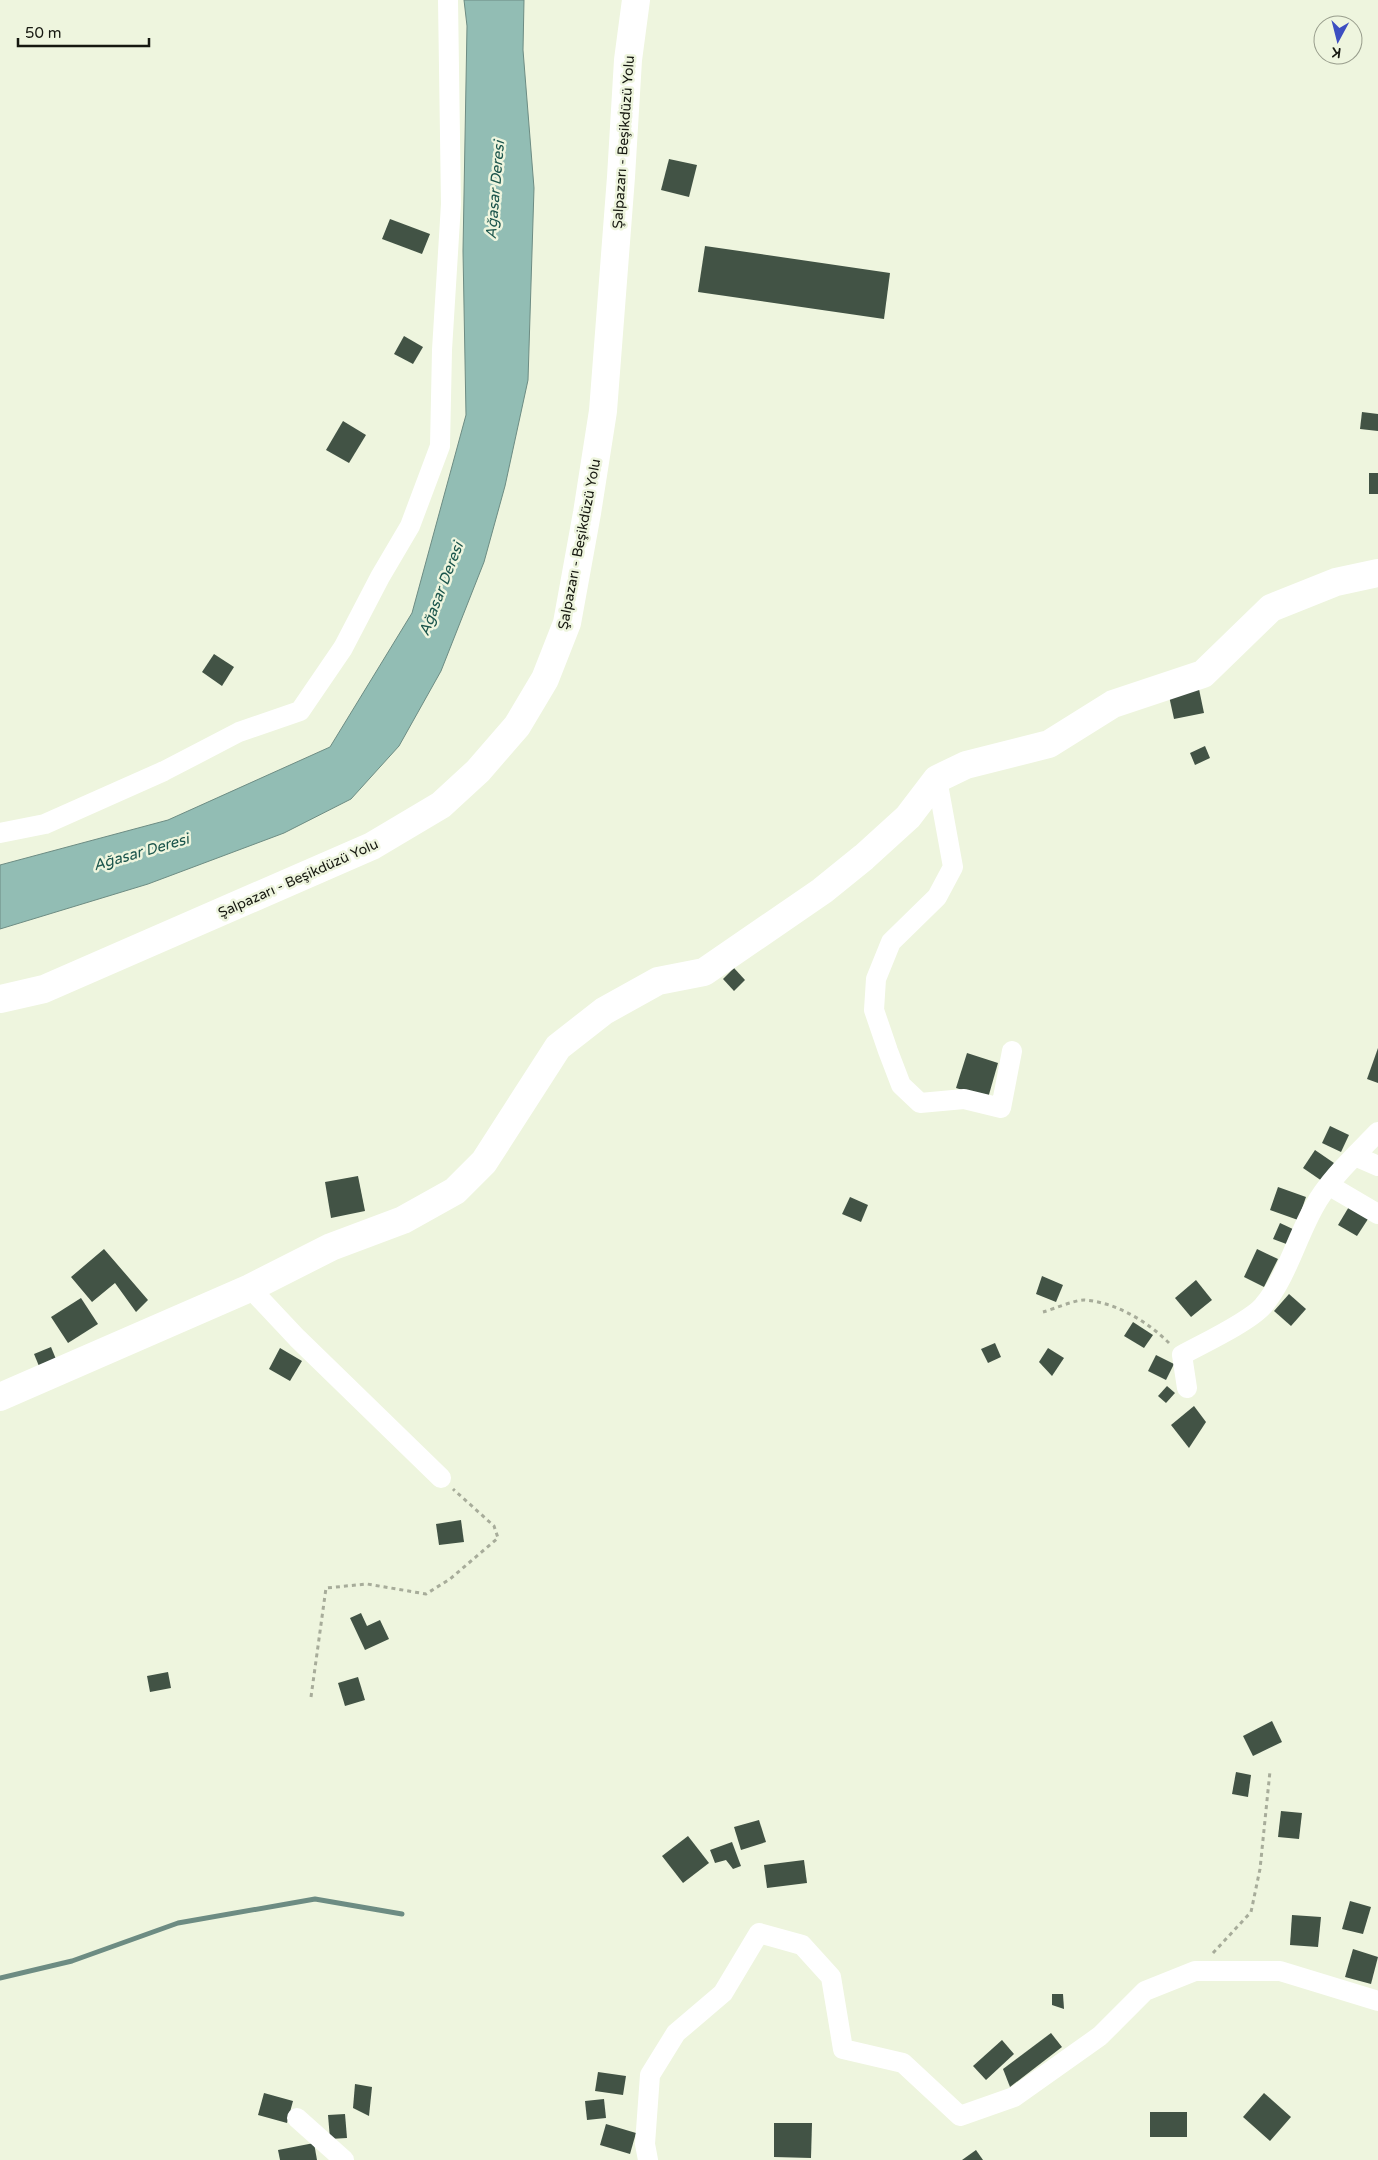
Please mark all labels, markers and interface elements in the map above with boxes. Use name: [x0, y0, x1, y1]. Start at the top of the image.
scale bar: [18, 15, 149, 47]
north arrow: [1313, 15, 1363, 65]
text: 50 m: [25, 24, 62, 42]
text: K: [1330, 43, 1342, 61]
street label: Şalpazarı - Beşikdüzü Yolu: [609, 55, 638, 229]
water label: Ağasar Deresi: [482, 138, 508, 240]
street label: Şalpazarı - Beşikdüzü Yolu: [555, 457, 604, 631]
water label: Ağasar Deresi: [415, 538, 468, 638]
water label: Ağasar Deresi: [91, 829, 193, 874]
street label: Şalpazarı - Beşikdüzü Yolu: [215, 835, 381, 922]

